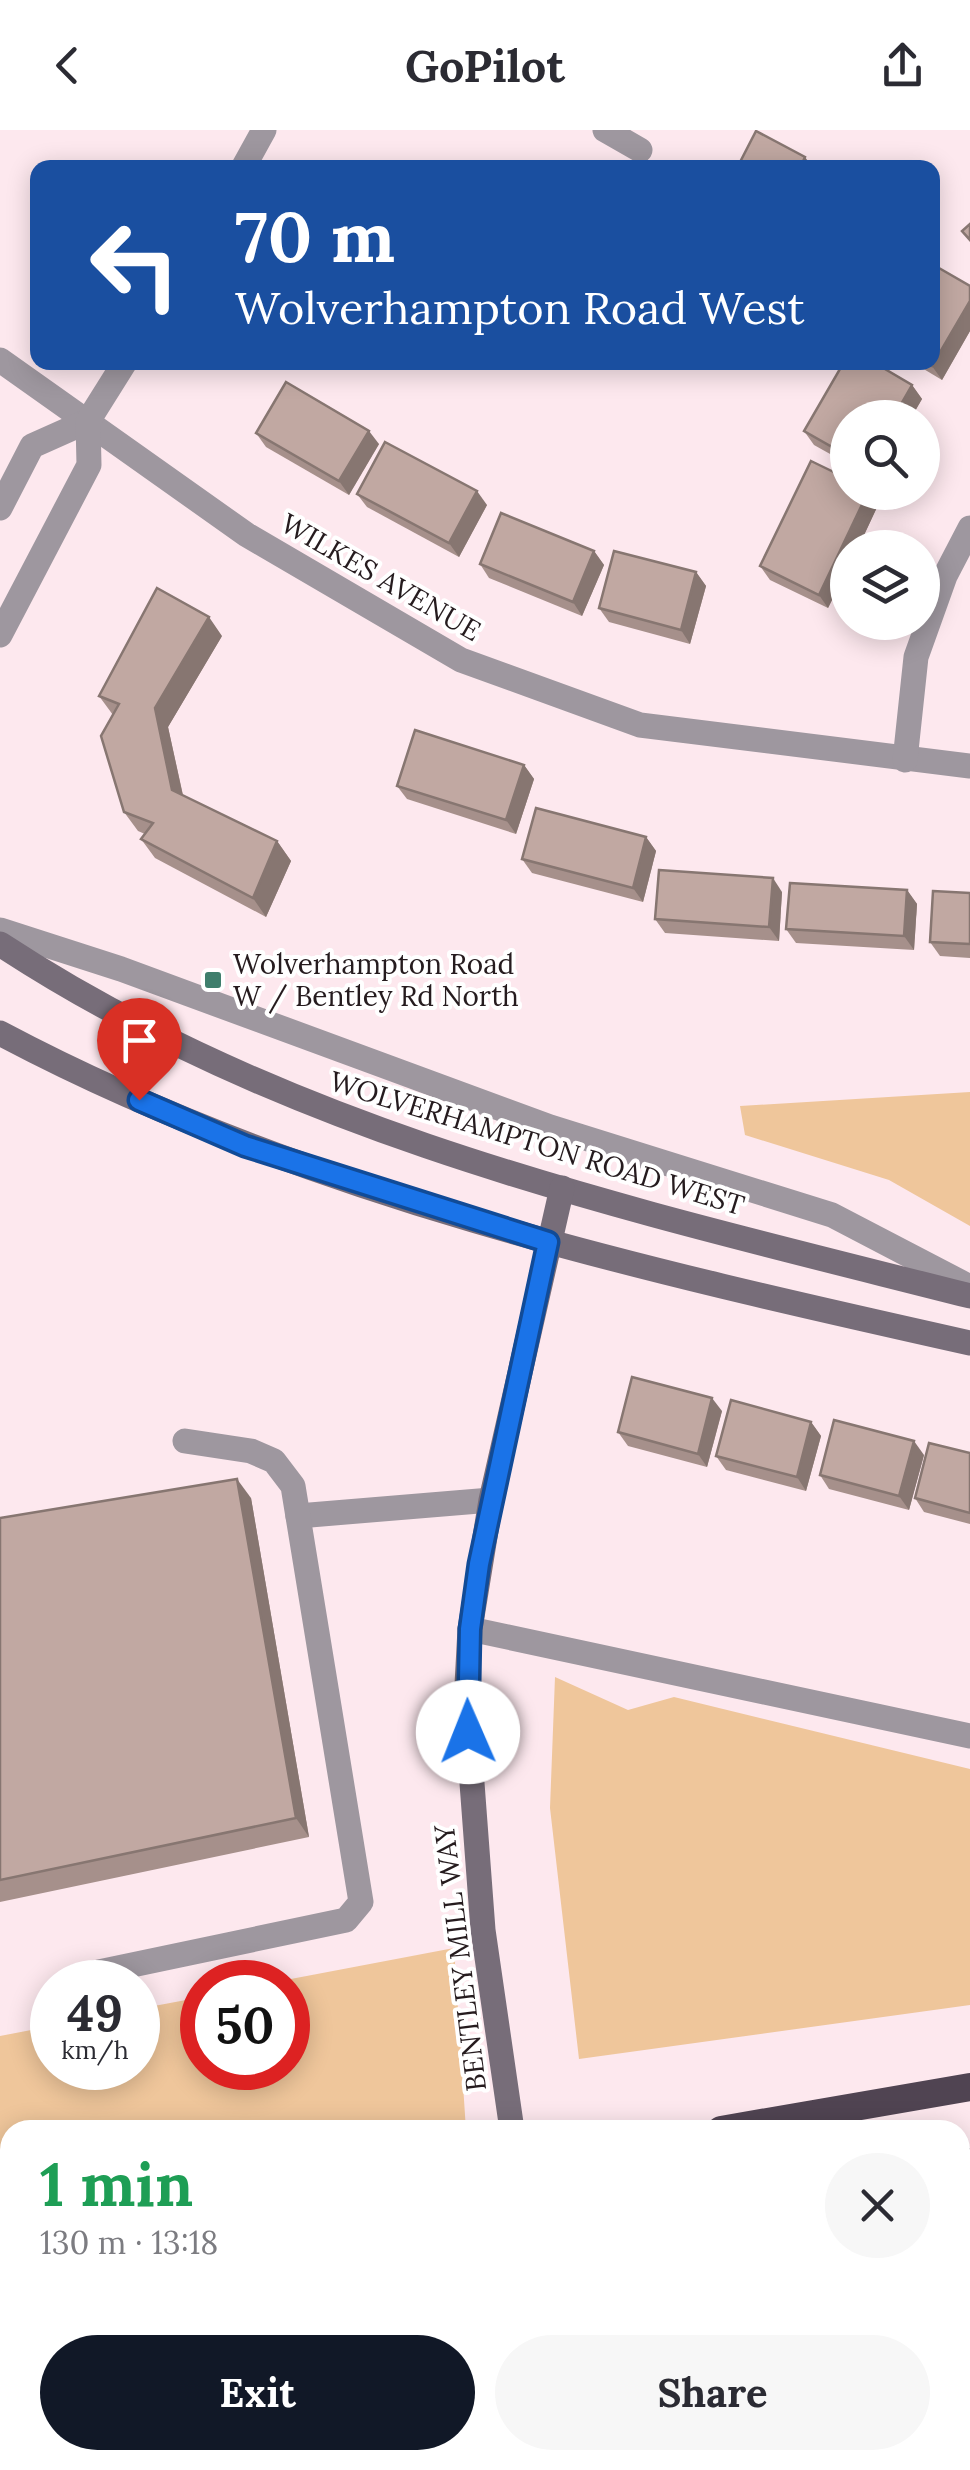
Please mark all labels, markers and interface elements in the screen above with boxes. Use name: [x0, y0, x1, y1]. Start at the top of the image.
text: GoPilot: [405, 37, 565, 94]
icon: back: [40, 38, 95, 93]
icon: share: [875, 38, 930, 93]
text: 70 m: [235, 192, 395, 281]
icon: left: [70, 200, 200, 330]
text: Wolverhampton Road West: [235, 279, 805, 336]
map controls: [830, 400, 940, 640]
button: search: [830, 400, 940, 510]
street label: WILKES AVENUE: [275, 505, 487, 649]
button: layers: [830, 530, 940, 640]
place label: Wolverhampton Road W / Bentley Rd North: [233, 946, 519, 1014]
marker: Wolverhampton Road W / Bentley Rd North: [202, 969, 224, 991]
pin: [97, 998, 182, 1101]
icon: arrive: [112, 1013, 167, 1068]
street label: WOLVERHAMPTON ROAD WEST: [325, 1063, 749, 1223]
position arrow: [416, 1680, 520, 1784]
street label: BENTLEY MILL WAY: [426, 1821, 494, 2093]
speed limit sign: 50: [180, 1960, 310, 2090]
text: 49: [67, 1981, 123, 2045]
text: km/h: [61, 2034, 129, 2066]
text: 1 min: [40, 2146, 193, 2222]
button: close: [825, 2153, 930, 2258]
text: 130 m · 13:18: [40, 2222, 218, 2263]
button: Exit: [40, 2335, 475, 2450]
button: Share: [495, 2335, 930, 2450]

